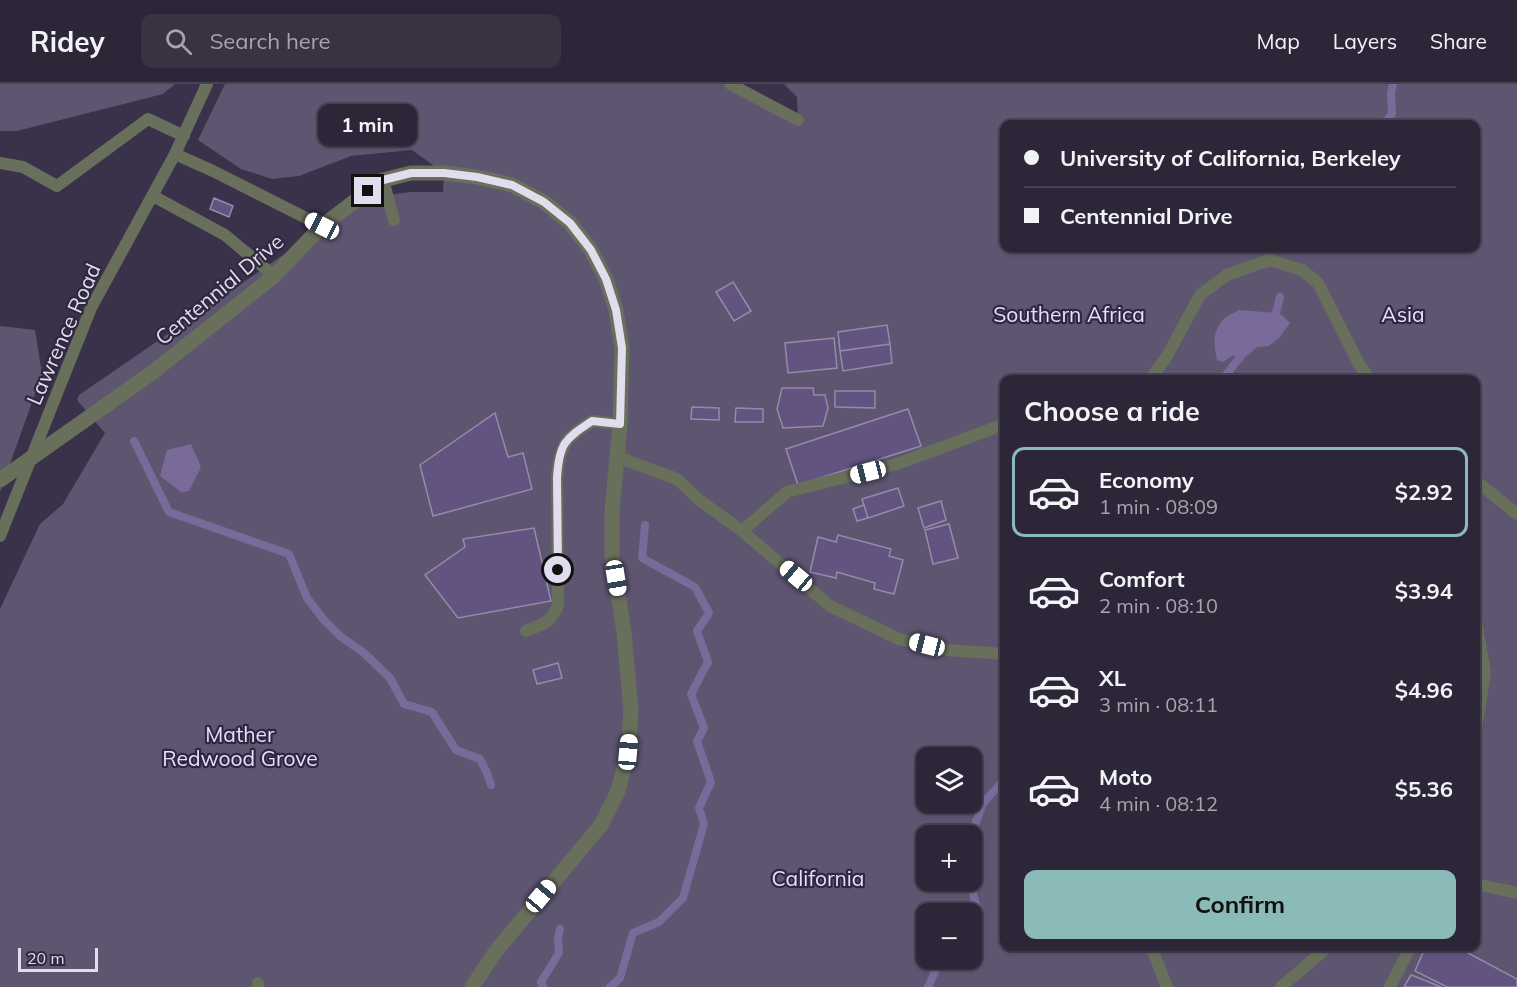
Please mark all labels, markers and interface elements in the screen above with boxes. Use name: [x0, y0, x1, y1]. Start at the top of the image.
search box: [141, 14, 561, 68]
text: Ridey: [30, 24, 105, 59]
icon: search: [162, 25, 195, 58]
text: Search here: [210, 27, 331, 55]
text: Map: [1257, 28, 1300, 54]
text: Layers: [1333, 28, 1397, 54]
text: Share: [1430, 28, 1487, 54]
callout: 1 min: [318, 104, 418, 146]
text: 1 min: [341, 112, 394, 137]
text: University of California, Berkeley: [1060, 144, 1401, 172]
route end: [354, 177, 381, 204]
text: Centennial Drive: [1060, 202, 1233, 230]
car: [302, 210, 342, 242]
street label: Centennial Drive: [150, 228, 288, 350]
street label: Lawrence Road: [20, 259, 106, 409]
park label: Southern Africa: [993, 301, 1145, 327]
park label: Asia: [1381, 301, 1425, 327]
text: Choose a ride: [1024, 394, 1200, 428]
car: [848, 459, 888, 485]
icon: car: [1027, 465, 1081, 519]
text: Economy: [1099, 466, 1194, 494]
text: $2.92: [1395, 478, 1453, 506]
text: 1 min · 08:09: [1099, 494, 1218, 519]
route start: [544, 556, 571, 583]
car: [776, 558, 816, 594]
car: [604, 559, 628, 597]
icon: car: [1027, 564, 1081, 618]
text: Comfort: [1099, 565, 1185, 593]
text: $3.94: [1395, 577, 1453, 605]
text: 2 min · 08:10: [1099, 593, 1218, 618]
car: [907, 632, 947, 658]
icon: car: [1027, 663, 1081, 717]
text: XL: [1099, 664, 1126, 692]
text: $4.96: [1395, 676, 1453, 704]
text: 3 min · 08:11: [1099, 692, 1218, 717]
park label: Mather Redwood Grove: [162, 721, 318, 771]
car: [617, 733, 639, 771]
map controls: [916, 747, 982, 969]
button: layers: [916, 747, 982, 813]
icon: car: [1027, 762, 1081, 816]
text: Moto: [1099, 763, 1152, 791]
text: $5.36: [1395, 775, 1453, 803]
text: 4 min · 08:12: [1099, 791, 1218, 816]
button: +: [916, 825, 982, 891]
park label: California: [772, 865, 864, 891]
button: Confirm: [1024, 870, 1456, 939]
car: [523, 876, 559, 916]
button: −: [916, 903, 982, 969]
scale bar: [18, 945, 98, 972]
text: 20 m: [27, 948, 64, 968]

